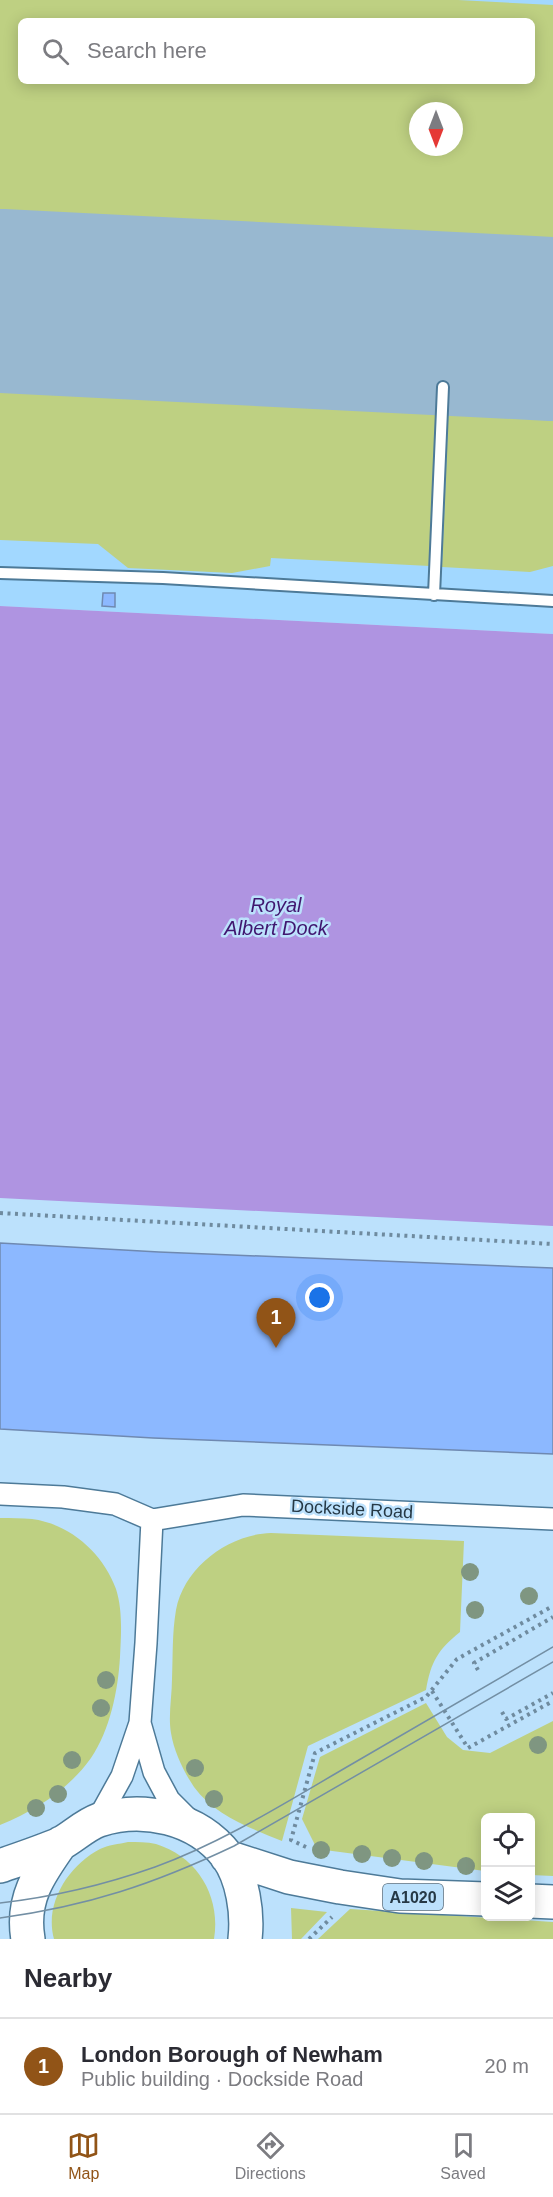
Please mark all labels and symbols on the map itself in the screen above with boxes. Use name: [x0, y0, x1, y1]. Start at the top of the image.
north arrow: [409, 102, 463, 156]
water label: Royal Albert Dock: [223, 894, 329, 939]
your location: [305, 1283, 334, 1312]
pin: 1: [256, 1298, 296, 1348]
street label: Dockside Road: [291, 1496, 413, 1522]
road number: A1020: [383, 1884, 443, 1910]

